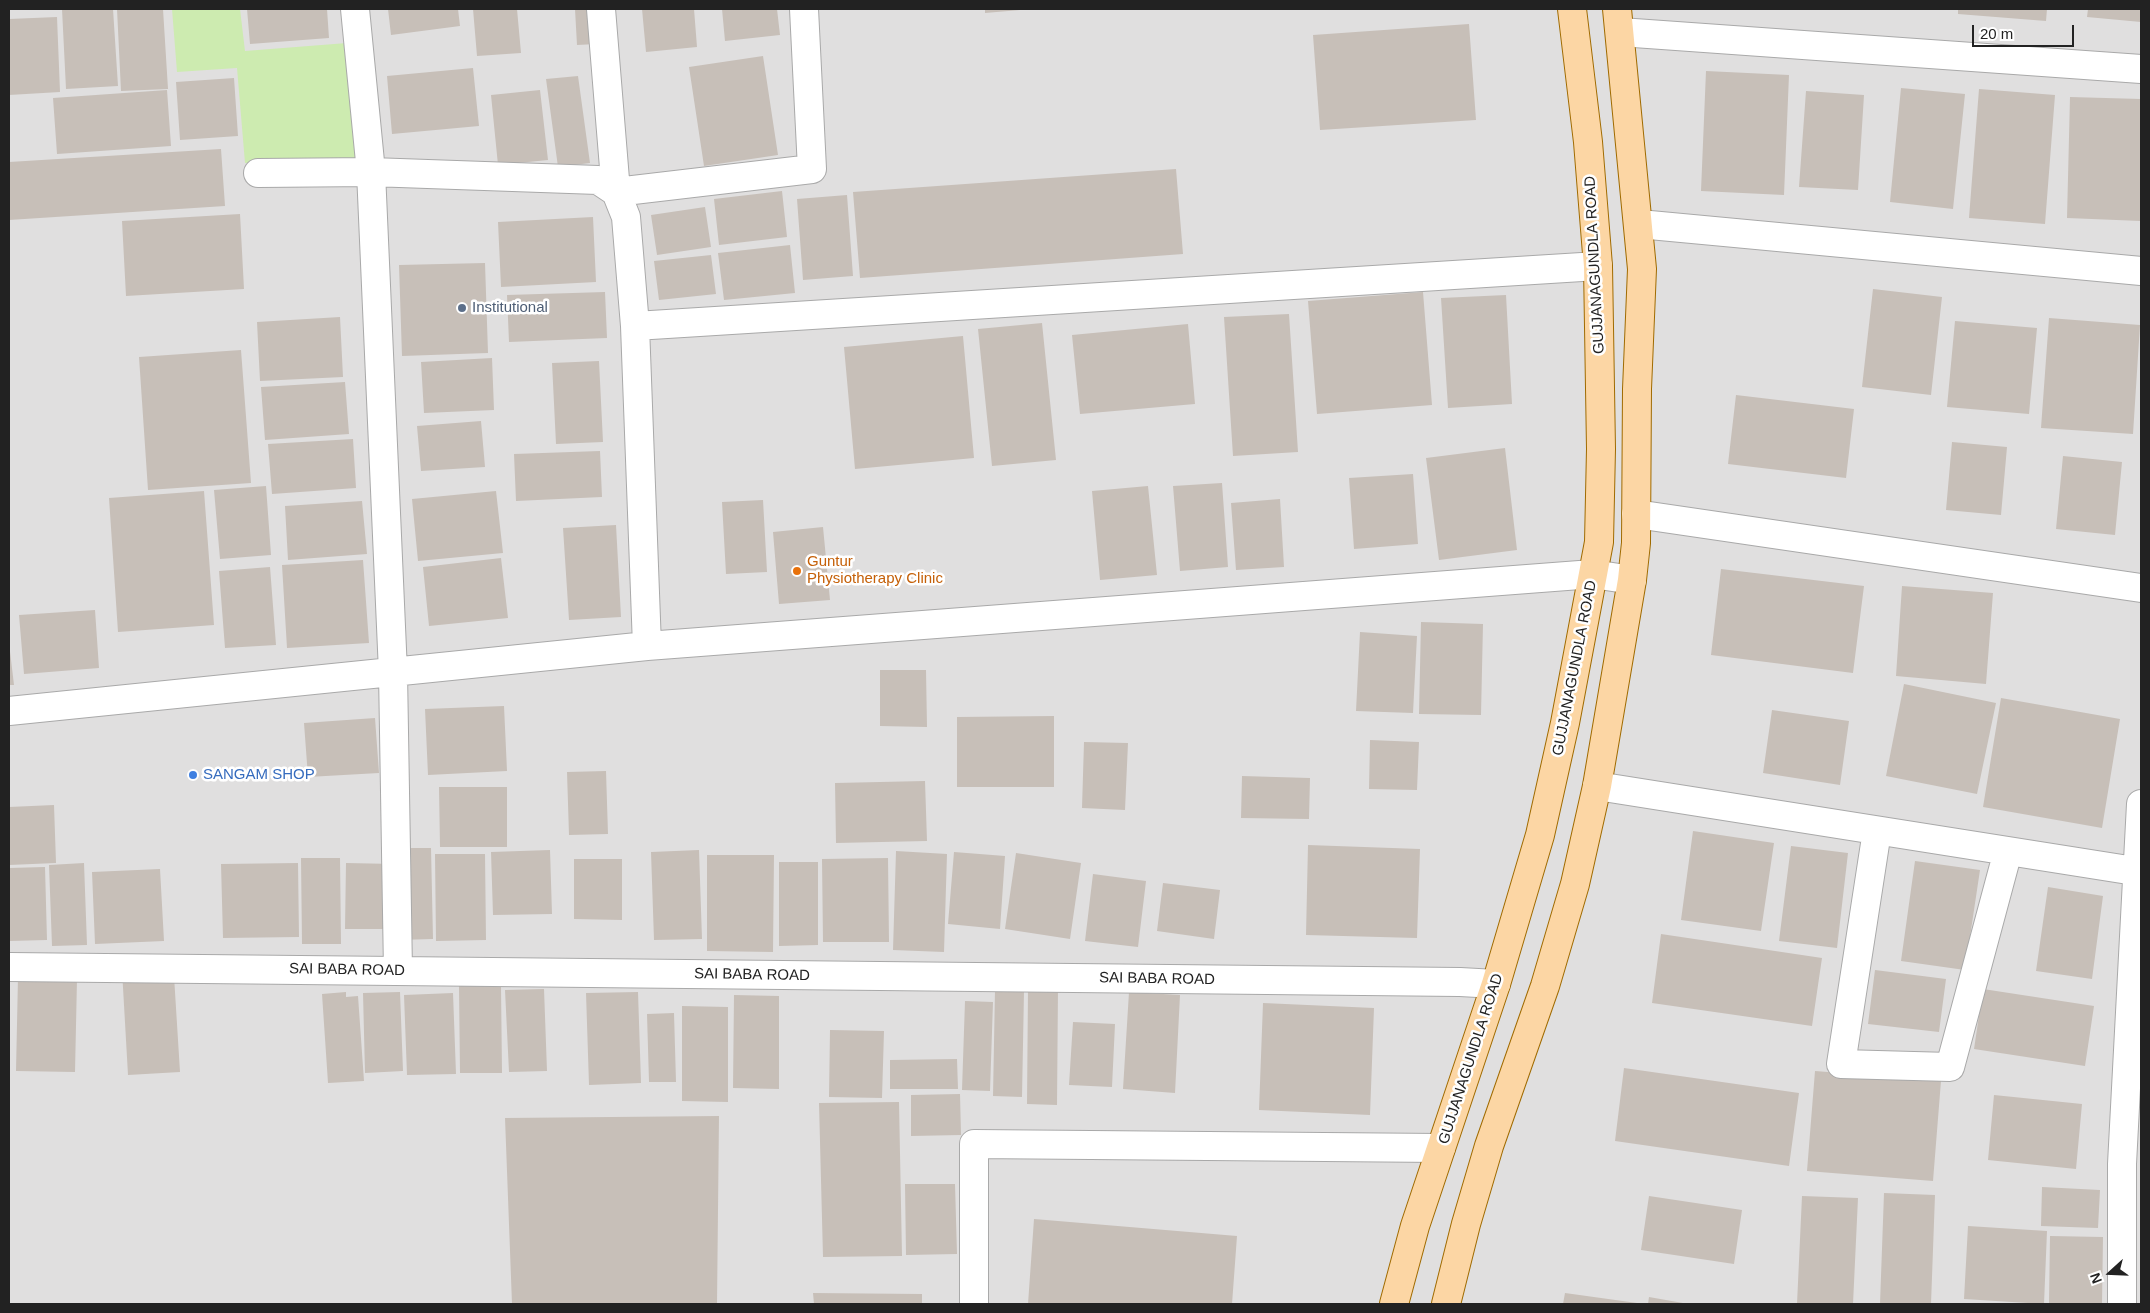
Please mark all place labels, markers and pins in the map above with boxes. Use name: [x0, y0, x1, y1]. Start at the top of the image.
place label: Institutional: [472, 299, 548, 317]
marker: Institutional: [456, 302, 468, 314]
place label: Guntur Physiotherapy Clinic: [807, 553, 943, 588]
marker: Guntur Physiotherapy Clinic: [791, 565, 803, 577]
place label: SANGAM SHOP: [203, 766, 315, 784]
marker: SANGAM SHOP: [187, 769, 199, 781]

